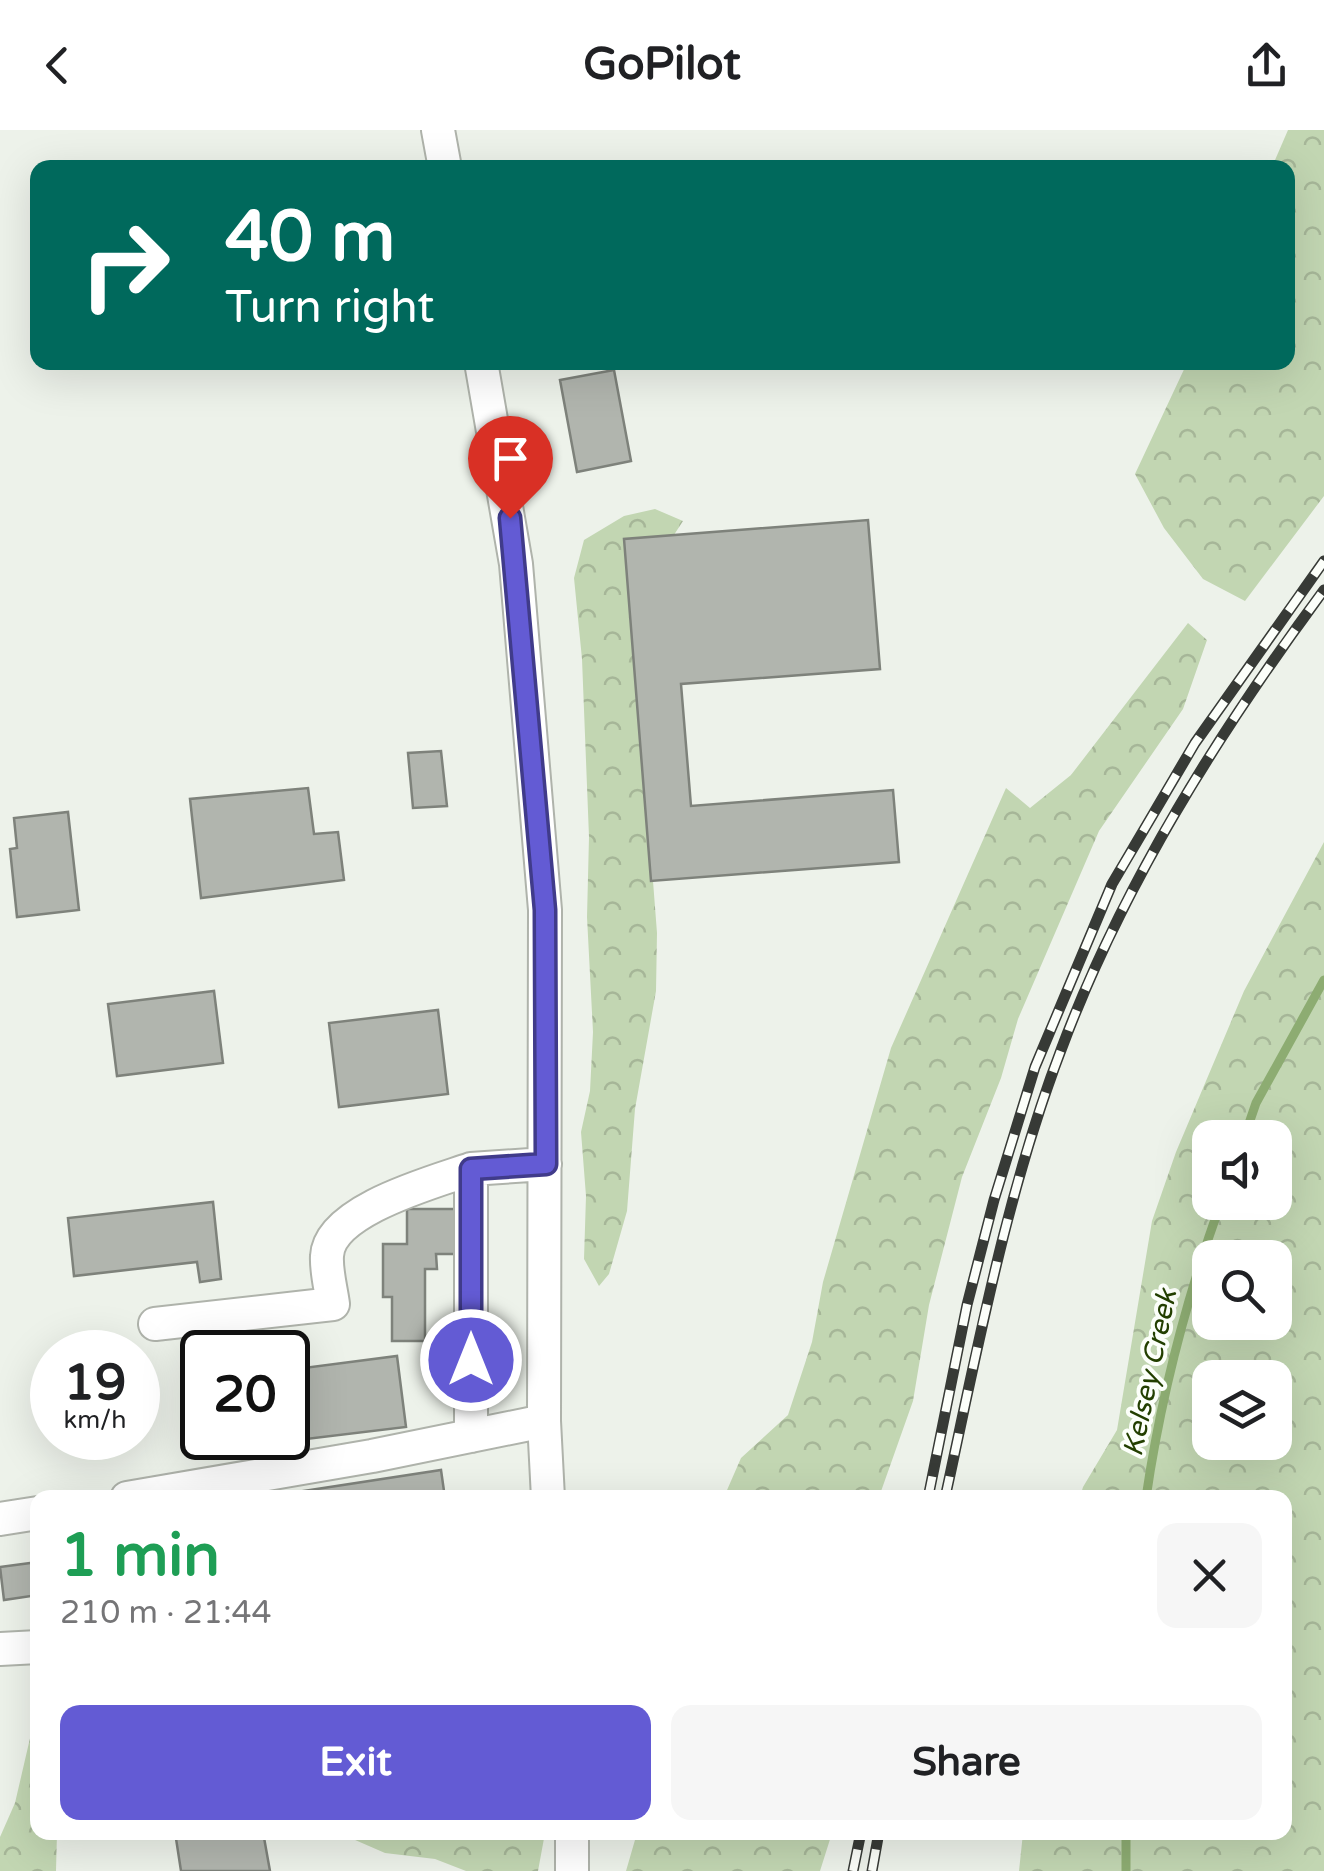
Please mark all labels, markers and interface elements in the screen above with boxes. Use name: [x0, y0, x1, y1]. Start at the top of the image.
icon: back: [30, 38, 85, 93]
text: GoPilot: [583, 38, 741, 92]
icon: share: [1239, 38, 1294, 93]
text: 40 m: [225, 196, 395, 280]
icon: right: [60, 200, 190, 330]
text: Turn right: [225, 281, 434, 335]
pin: [468, 416, 553, 519]
icon: arrive: [483, 431, 538, 486]
map controls: [1192, 1120, 1292, 1460]
button: sound: [1192, 1120, 1292, 1220]
button: search: [1192, 1240, 1292, 1340]
water label: Kelsey Creek: [1116, 1285, 1185, 1459]
position arrow: [419, 1308, 523, 1412]
speed limit sign: 20: [180, 1330, 310, 1460]
text: 19: [64, 1353, 126, 1413]
button: layers: [1192, 1360, 1292, 1460]
text: km/h: [64, 1405, 126, 1435]
text: 1 min: [60, 1520, 220, 1592]
button: close: [1157, 1523, 1262, 1628]
text: 210 m · 21:44: [60, 1594, 272, 1632]
button: Exit: [60, 1705, 651, 1820]
button: Share: [671, 1705, 1262, 1820]

